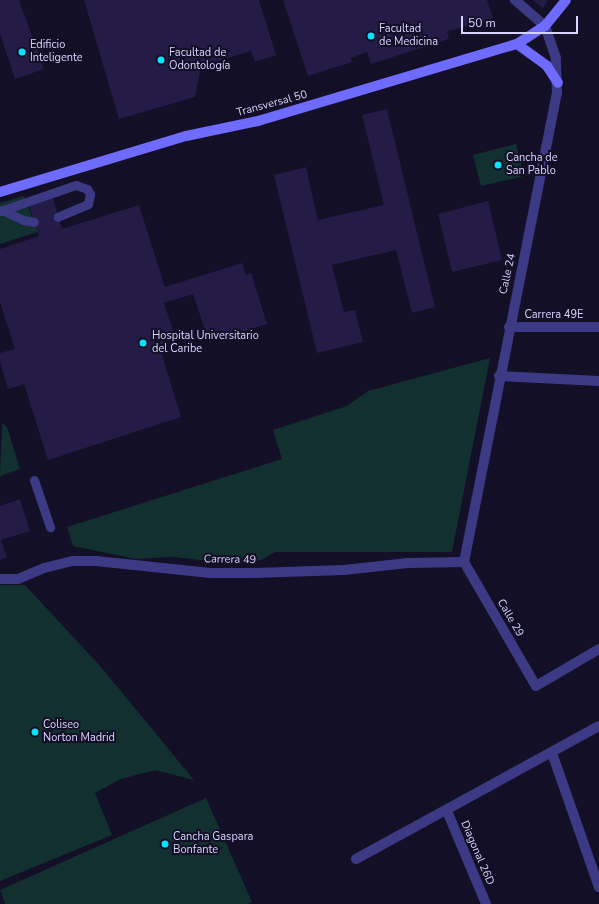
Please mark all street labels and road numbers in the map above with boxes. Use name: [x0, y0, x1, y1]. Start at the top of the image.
street label: Transversal 50: [235, 88, 309, 120]
street label: Calle 24: [497, 252, 519, 296]
street label: Carrera 49E: [525, 308, 583, 322]
street label: Carrera 49: [204, 553, 256, 567]
street label: Calle 29: [494, 597, 526, 639]
street label: Diagonal 26D: [458, 819, 496, 887]

